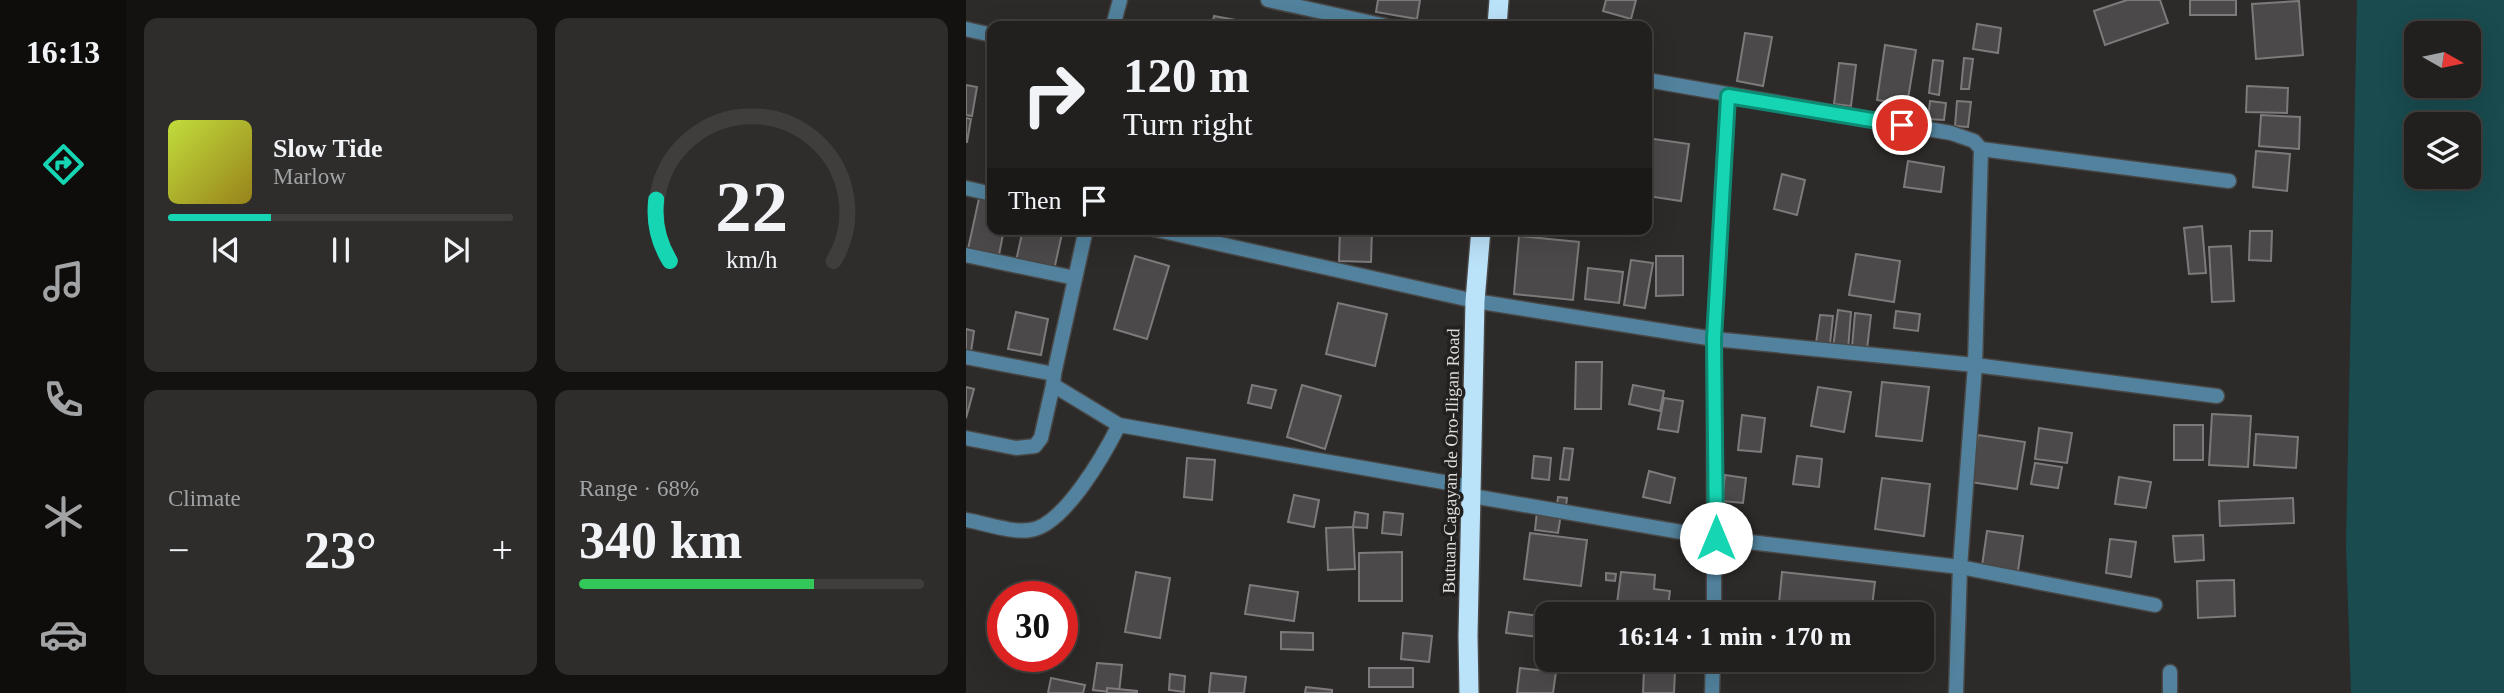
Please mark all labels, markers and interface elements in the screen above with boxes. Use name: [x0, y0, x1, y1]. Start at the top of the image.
north arrow: [2404, 21, 2482, 98]
map controls: [2404, 21, 2481, 189]
text: 16:13: [26, 34, 100, 70]
text: 120 m: [1123, 48, 1250, 103]
icon: right: [1008, 49, 1099, 140]
pin: [1872, 95, 1932, 155]
text: Turn right: [1123, 106, 1253, 142]
icon: arrive: [1883, 106, 1921, 144]
button: layers: [2404, 112, 2481, 189]
text: Slow Tide: [273, 134, 383, 163]
icon: directions: [39, 140, 88, 189]
text: Marlow: [273, 164, 346, 189]
text: 22: [715, 166, 788, 247]
icon: arrive: [1075, 182, 1113, 220]
text: Then: [1008, 186, 1061, 215]
icon: previous: [207, 231, 245, 269]
icon: pause: [322, 231, 360, 269]
icon: next: [437, 231, 475, 269]
text: km/h: [726, 246, 778, 273]
icon: music: [39, 257, 88, 306]
street label: Butuan-Cagayan de Oro-Iligan Road: [1439, 328, 1463, 594]
icon: phone: [39, 375, 88, 424]
text: Range · 68%: [579, 476, 699, 501]
text: Climate: [168, 486, 241, 511]
icon: climate: [39, 492, 88, 541]
position arrow: [1679, 501, 1753, 575]
text: 340 km: [579, 512, 742, 569]
text: 23°: [304, 522, 377, 579]
text: −: [168, 529, 189, 571]
text: +: [492, 529, 513, 571]
speed limit sign: 30: [987, 581, 1078, 672]
icon: car: [39, 610, 88, 659]
text: 16:14 · 1 min · 170 m: [1618, 622, 1852, 651]

